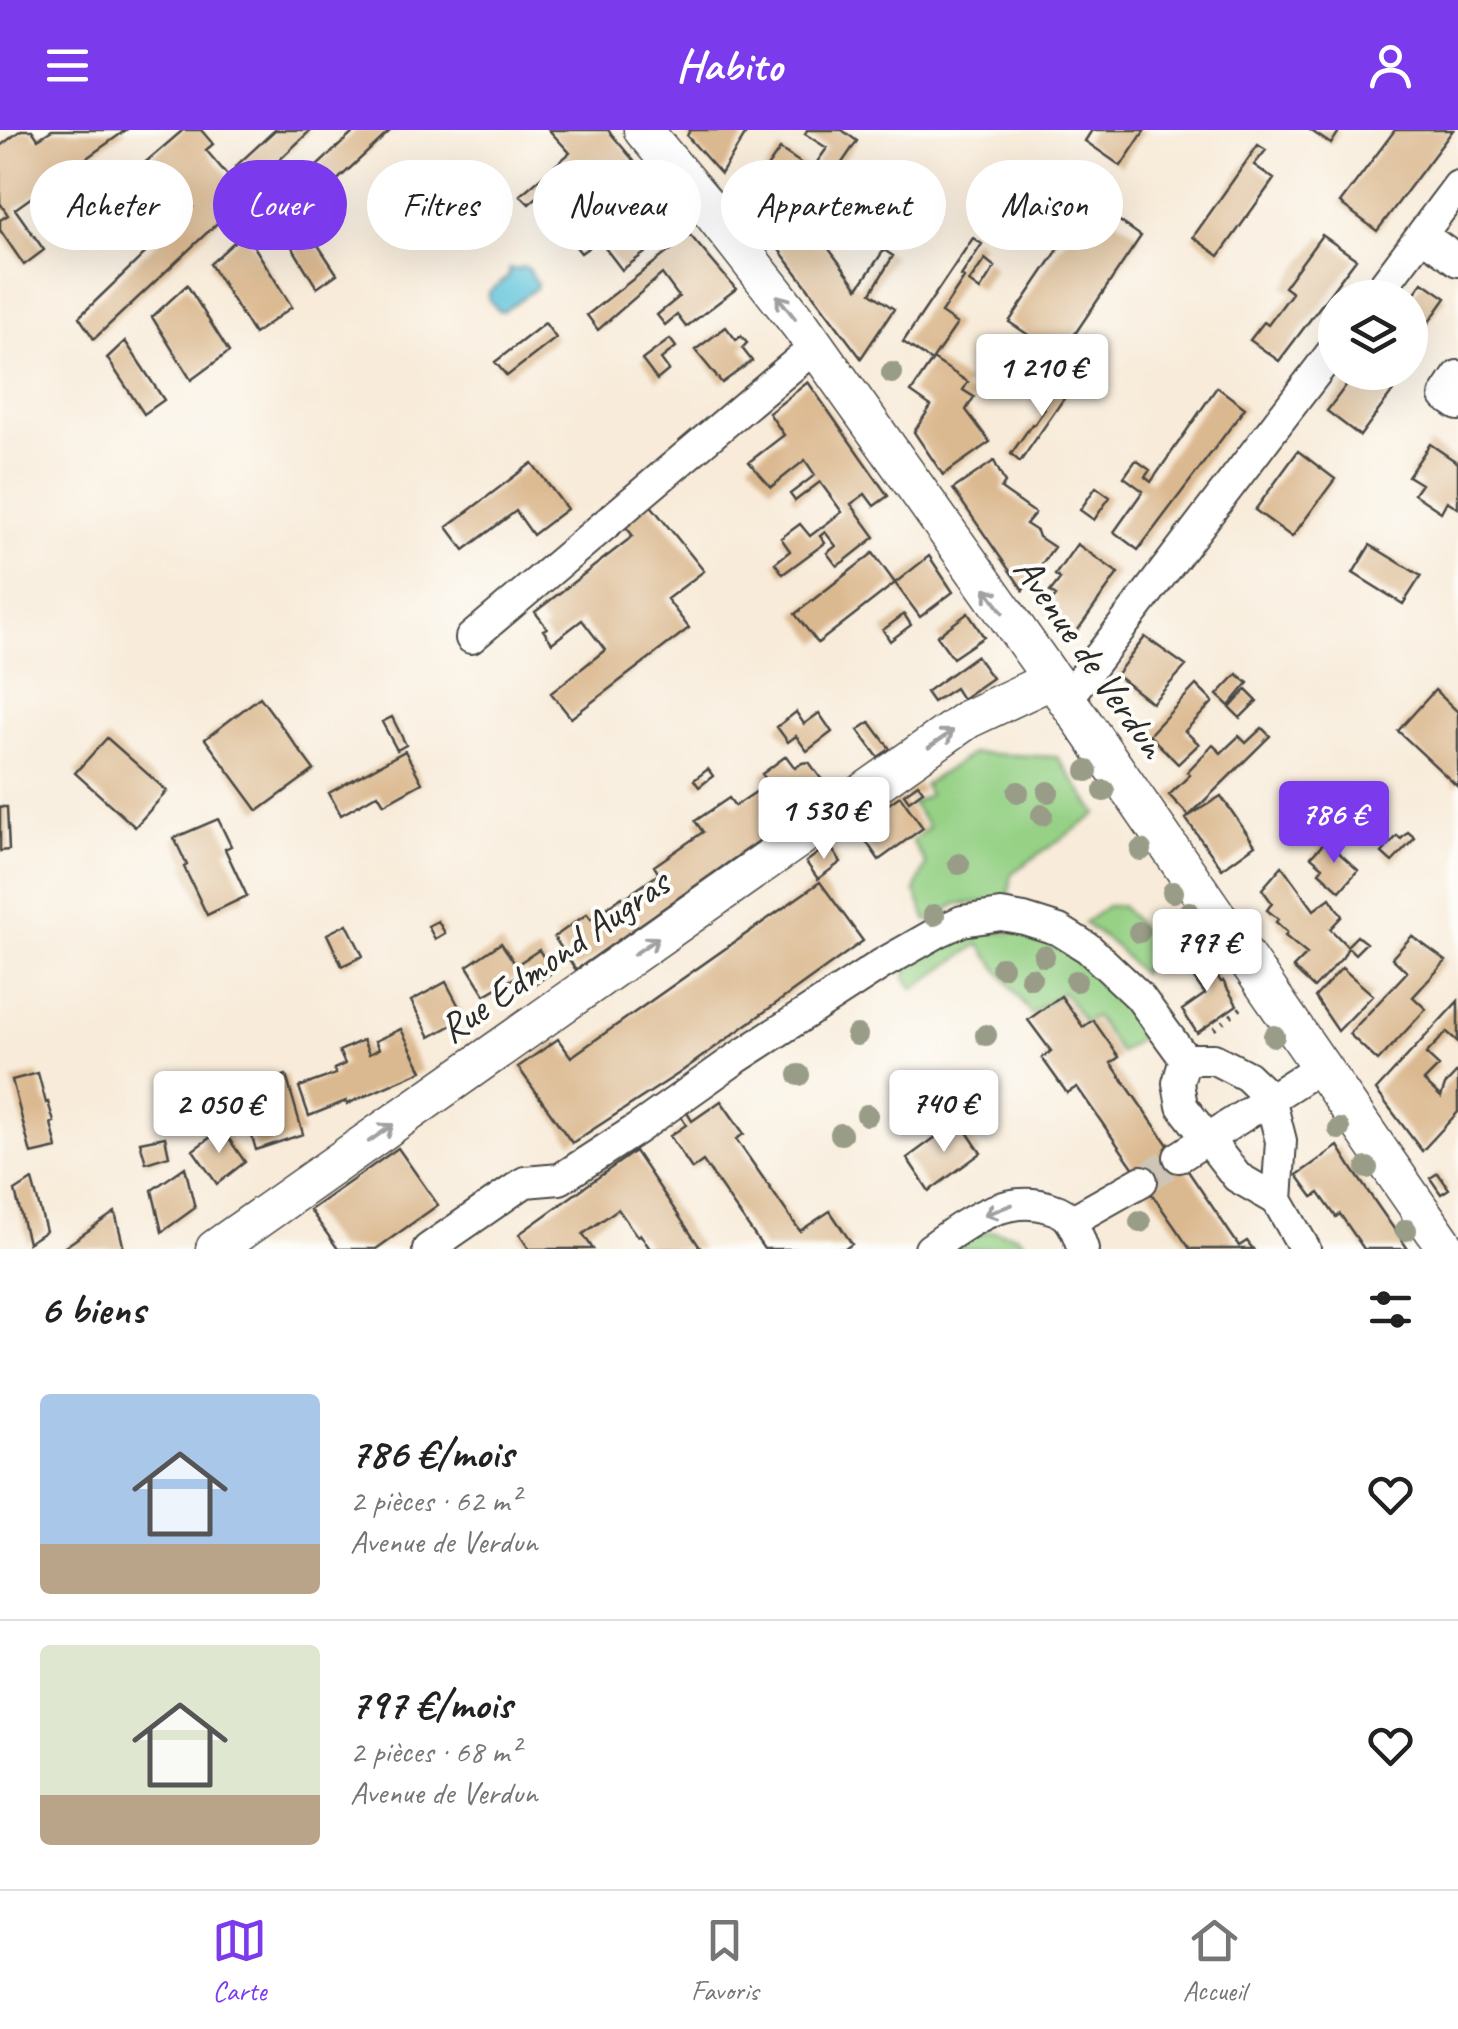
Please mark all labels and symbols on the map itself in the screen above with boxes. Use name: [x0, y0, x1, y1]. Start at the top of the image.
one-way arrow: [775, 294, 796, 321]
pin: 1 210 €: [950, 334, 1134, 419]
street label: Avenue de Verdun: [1002, 547, 1179, 769]
one-way arrow: [984, 587, 1005, 615]
one-way arrow: [927, 729, 954, 750]
pin: 1 530 €: [732, 777, 916, 862]
pin: 786 €: [1264, 781, 1404, 866]
street label: Rue Edmond Augras: [429, 856, 681, 1054]
pin: 797 €: [1137, 909, 1277, 994]
one-way arrow: [632, 936, 660, 957]
pin: 740 €: [874, 1070, 1014, 1155]
pin: 2 050 €: [127, 1071, 311, 1156]
one-way arrow: [366, 1122, 394, 1143]
one-way arrow: [983, 1202, 1014, 1220]

